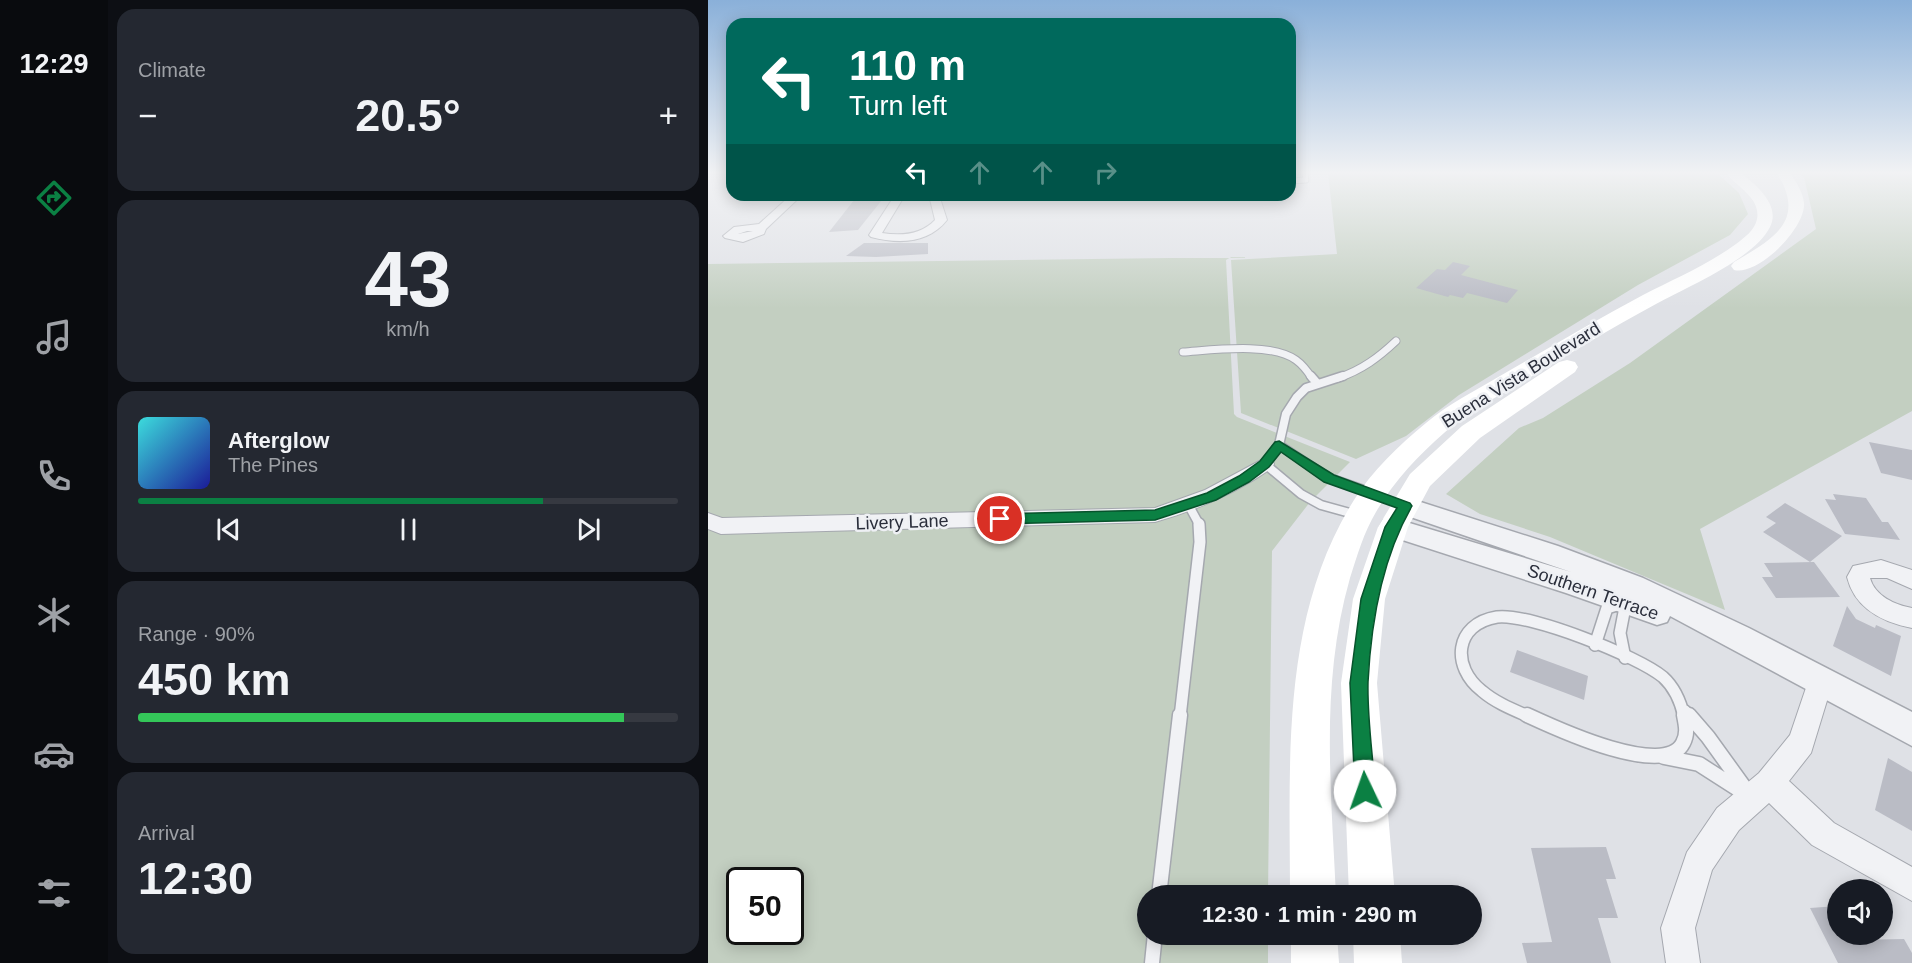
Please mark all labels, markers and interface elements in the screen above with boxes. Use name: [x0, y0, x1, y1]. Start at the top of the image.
icon: left: [750, 42, 828, 120]
text: 110 m: [849, 42, 966, 89]
text: 12:29: [19, 49, 89, 79]
text: Climate: [138, 59, 206, 81]
text: 20.5°: [355, 90, 461, 141]
text: Turn left: [849, 91, 947, 121]
text: −: [138, 97, 157, 134]
text: +: [659, 97, 678, 134]
icon: left: [900, 156, 933, 189]
icon: ahead: [963, 156, 996, 189]
icon: ahead: [1026, 156, 1059, 189]
icon: right: [1089, 156, 1122, 189]
icon: directions: [33, 177, 75, 219]
text: 43: [365, 235, 451, 323]
icon: music: [33, 316, 75, 358]
text: km/h: [386, 318, 430, 340]
street label: Buena Vista Boulevard: [1438, 318, 1604, 432]
text: Afterglow: [228, 428, 329, 453]
text: The Pines: [228, 454, 318, 476]
icon: phone: [33, 455, 75, 497]
pin: [974, 493, 1025, 544]
icon: arrive: [983, 502, 1016, 535]
street label: Livery Lane: [855, 510, 949, 534]
icon: previous: [212, 513, 245, 546]
icon: pause: [392, 513, 425, 546]
icon: next: [572, 513, 605, 546]
street label: Southern Terrace: [1525, 560, 1661, 624]
icon: climate: [33, 594, 75, 636]
text: Range · 90%: [138, 623, 255, 645]
text: 450 km: [138, 654, 291, 705]
icon: car: [33, 733, 75, 775]
position arrow: [1333, 759, 1397, 823]
text: Arrival: [138, 822, 195, 844]
text: 12:30: [138, 853, 253, 904]
speed limit sign: 50: [726, 867, 804, 945]
icon: filters: [33, 872, 75, 914]
map controls: [1827, 879, 1893, 945]
button: sound: [1827, 879, 1893, 945]
text: 12:30 · 1 min · 290 m: [1202, 902, 1417, 927]

